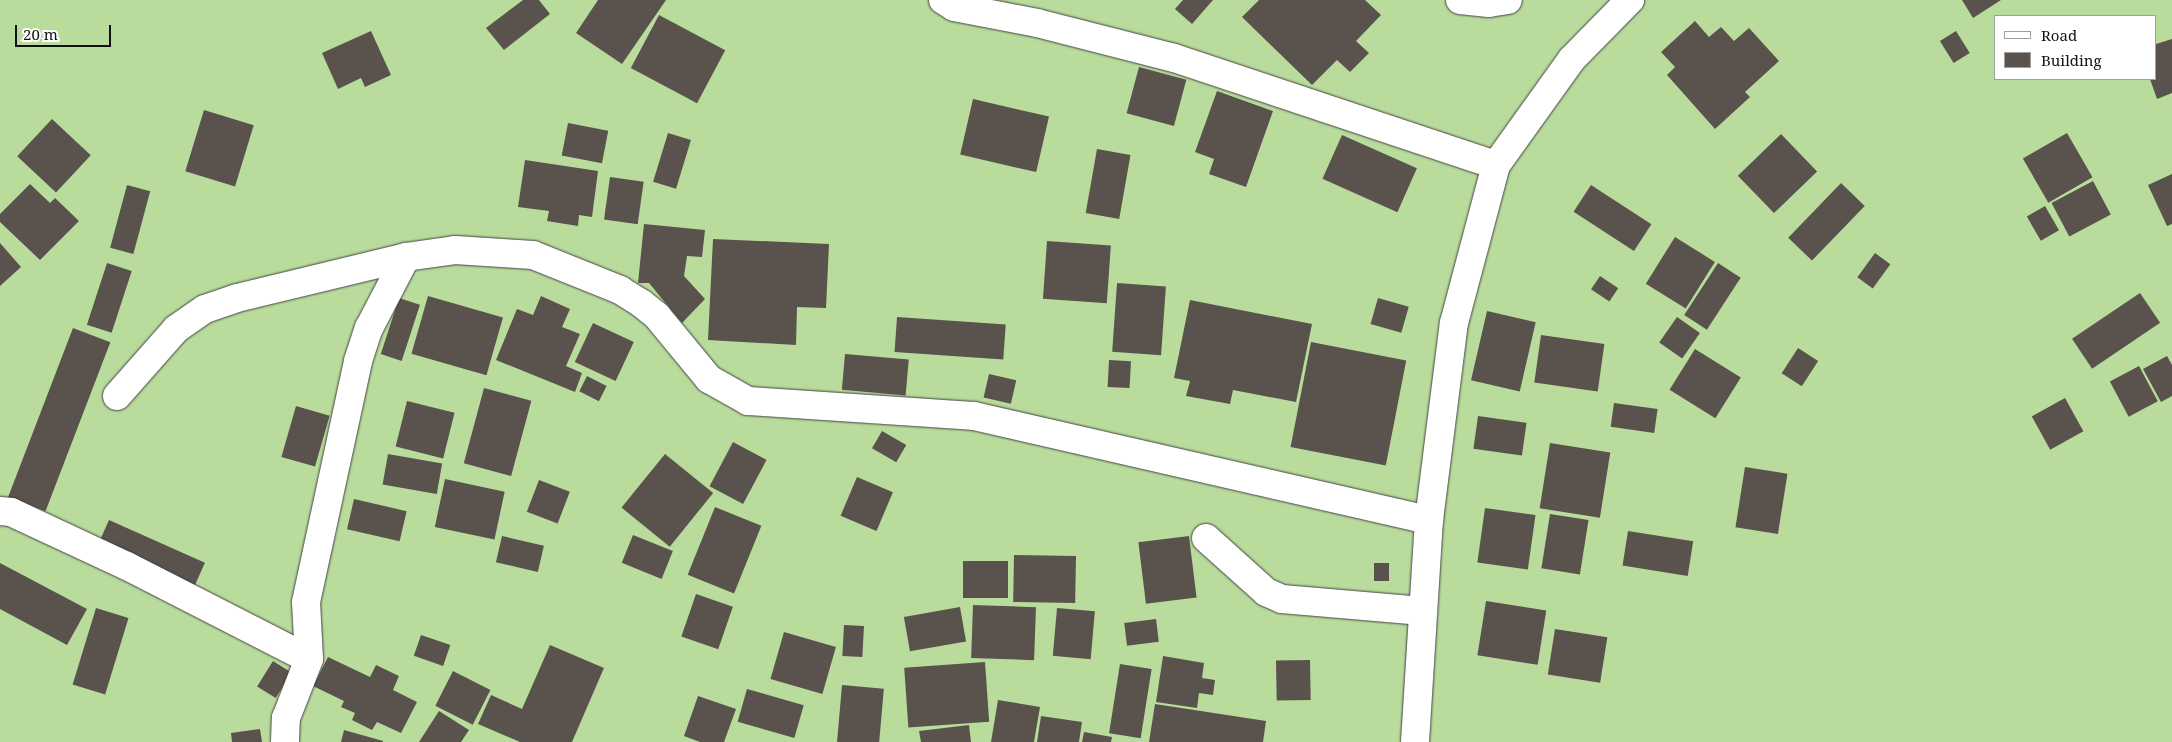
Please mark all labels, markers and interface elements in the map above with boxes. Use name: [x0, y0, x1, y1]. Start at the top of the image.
scale bar: [18, 15, 114, 47]
legend: [1994, 15, 2157, 80]
text: 20 m: [23, 24, 58, 44]
text: Road: [2041, 25, 2077, 45]
text: Building: [2041, 50, 2102, 70]

